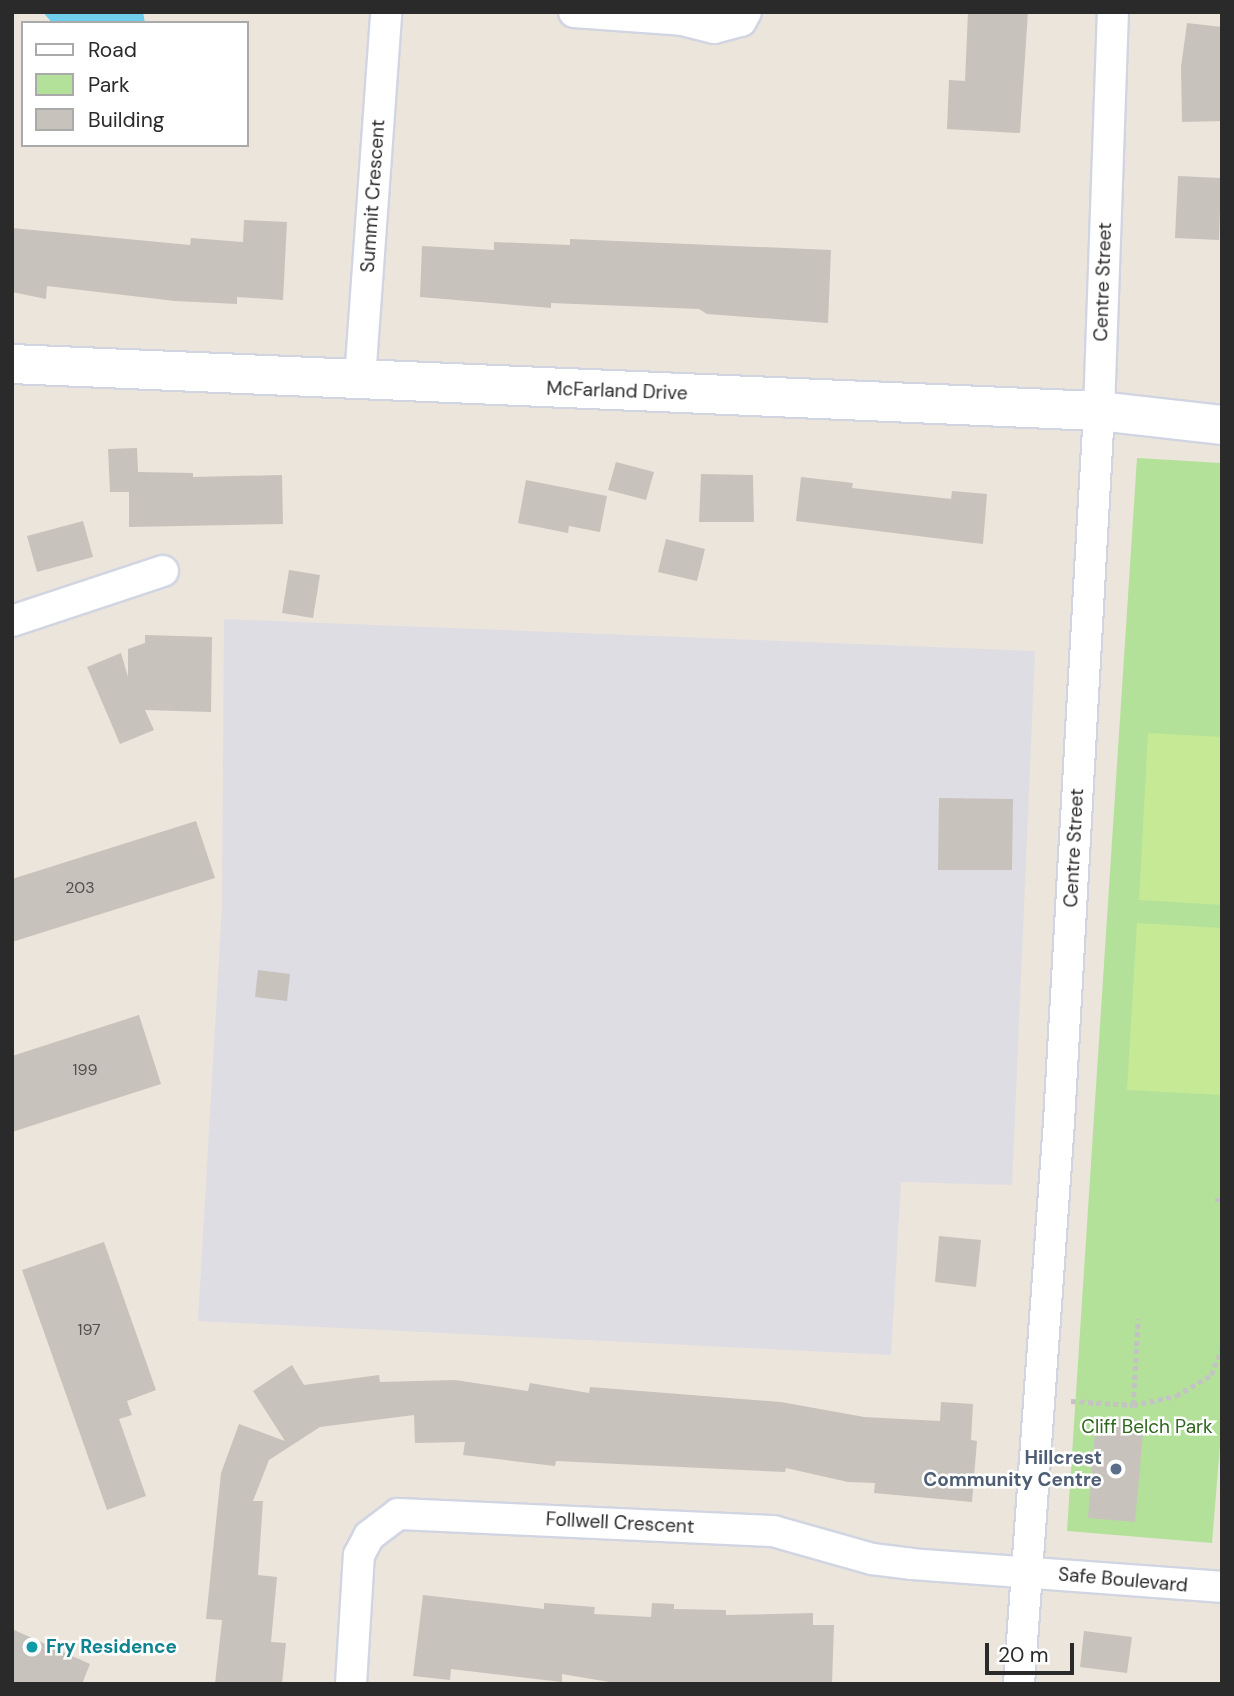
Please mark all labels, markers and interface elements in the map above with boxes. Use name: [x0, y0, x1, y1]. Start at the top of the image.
legend: [21, 21, 248, 147]
text: Road: [88, 36, 137, 64]
text: Park: [88, 71, 129, 99]
text: Building: [88, 106, 164, 134]
street label: Summit Crescent: [356, 119, 390, 273]
street label: Centre Street: [1090, 222, 1116, 342]
street label: McFarland Drive: [546, 377, 688, 405]
street label: Centre Street: [1059, 788, 1089, 908]
house number: 203: [65, 878, 95, 898]
house number: 199: [72, 1060, 98, 1080]
house number: 197: [77, 1320, 101, 1340]
park label: Cliff Belch Park: [1081, 1416, 1213, 1438]
place label: Hillcrest Community Centre: [923, 1447, 1102, 1491]
marker: Hillcrest Community Centre: [1108, 1461, 1124, 1477]
street label: Follwell Crescent: [545, 1508, 695, 1538]
street label: Safe Boulevard: [1057, 1563, 1189, 1597]
scale bar: [989, 1630, 1078, 1674]
place label: Fry Residence: [46, 1636, 177, 1658]
marker: Fry Residence: [24, 1639, 40, 1655]
text: 20 m: [998, 1641, 1049, 1669]

